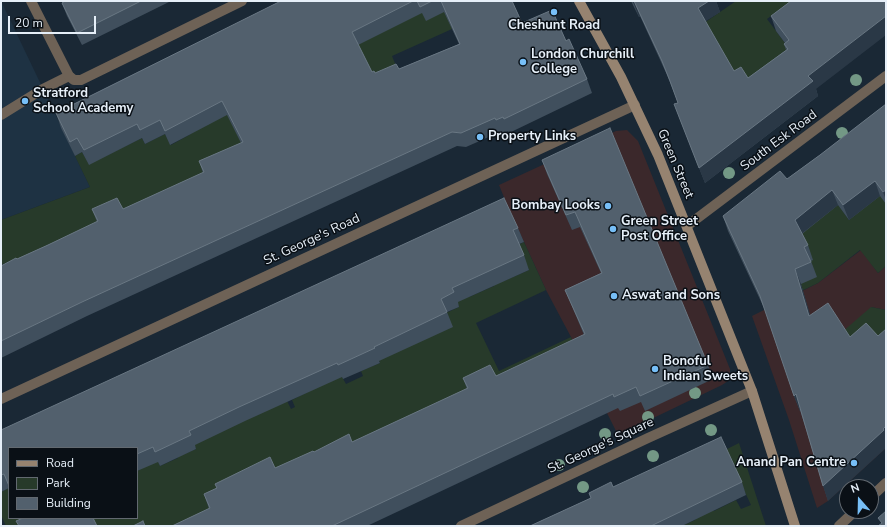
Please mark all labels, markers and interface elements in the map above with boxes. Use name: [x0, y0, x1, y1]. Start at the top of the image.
marker: Cheshunt Road: [549, 7, 559, 17]
scale bar: [10, 8, 98, 34]
text: 20 m: [15, 15, 43, 31]
place label: Cheshunt Road: [508, 18, 600, 34]
place label: London Churchill College: [531, 47, 634, 78]
marker: London Churchill College: [518, 57, 528, 67]
place label: Stratford School Academy: [33, 86, 133, 117]
marker: Stratford School Academy: [20, 96, 30, 106]
street label: South Esk Road: [738, 107, 820, 175]
street label: Green Street: [653, 127, 697, 201]
place label: Property Links: [488, 129, 576, 145]
marker: Property Links: [475, 132, 485, 142]
place label: Bombay Looks: [512, 198, 600, 214]
marker: Bombay Looks: [603, 201, 613, 211]
street label: St. George's Road: [261, 211, 363, 269]
place label: Green Street Post Office: [621, 214, 698, 245]
marker: Green Street Post Office: [608, 224, 618, 234]
place label: Aswat and Sons: [622, 288, 720, 304]
marker: Aswat and Sons: [609, 291, 619, 301]
place label: Bonoful Indian Sweets: [663, 354, 748, 385]
marker: Bonoful Indian Sweets: [650, 364, 660, 374]
street label: St. George's Square: [545, 415, 657, 477]
legend: [8, 447, 138, 519]
text: Road: [46, 455, 74, 471]
place label: Anand Pan Centre: [736, 455, 846, 471]
marker: Anand Pan Centre: [849, 458, 859, 468]
text: Park: [46, 475, 70, 491]
north arrow: [839, 479, 879, 519]
text: N: [849, 480, 861, 497]
text: Building: [46, 495, 91, 511]

